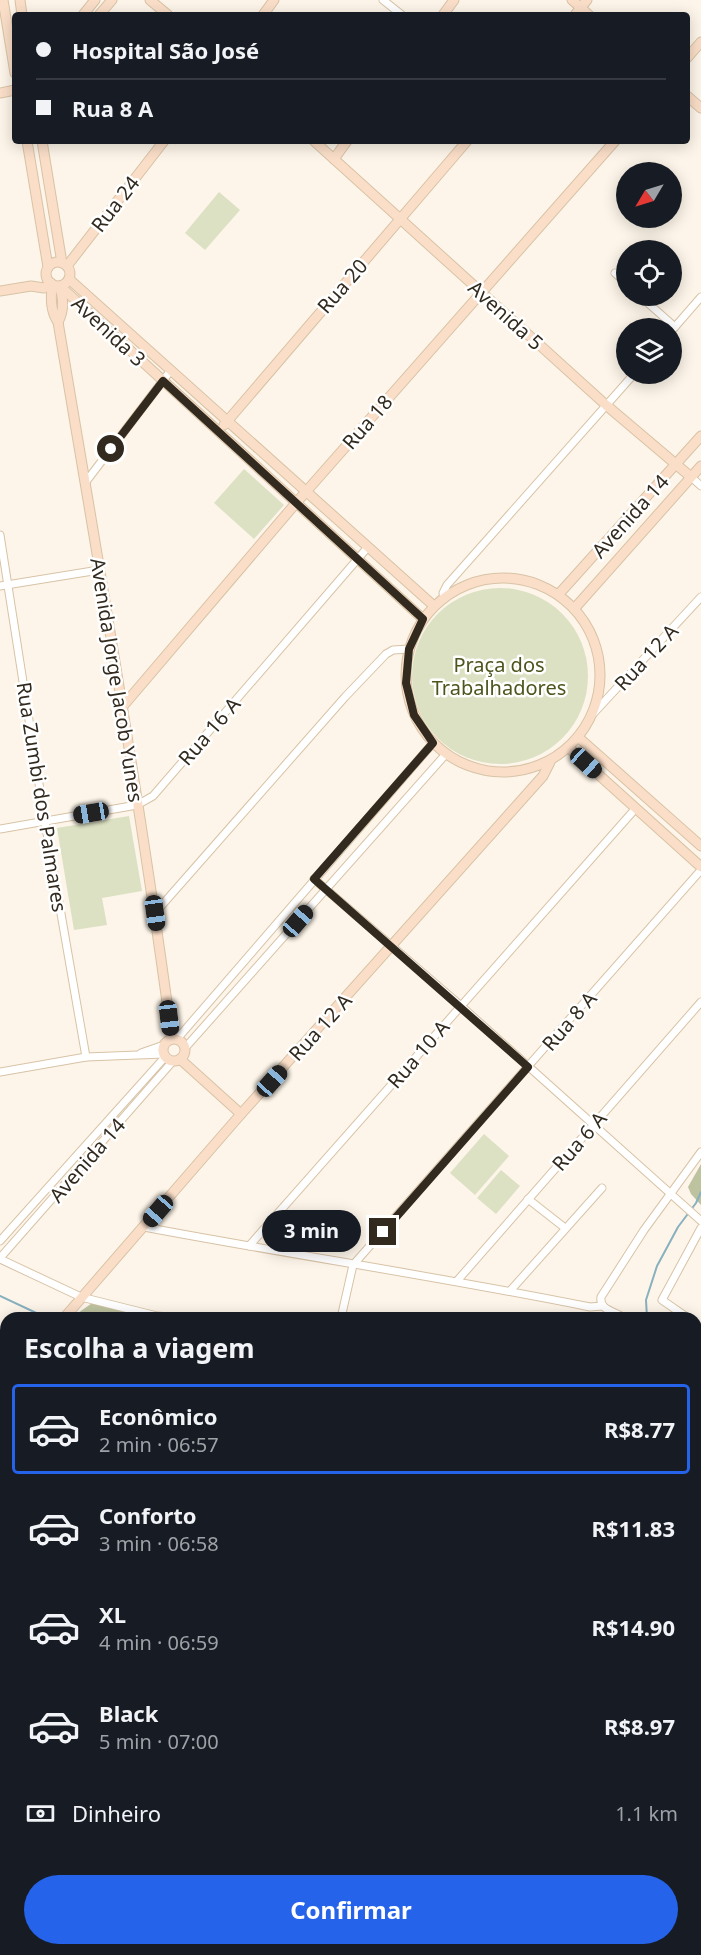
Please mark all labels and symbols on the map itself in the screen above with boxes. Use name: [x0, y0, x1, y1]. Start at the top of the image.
north arrow: [616, 162, 682, 228]
street label: Rua 24: [85, 170, 146, 238]
street label: Rua 20: [311, 253, 373, 319]
street label: Avenida 5: [463, 274, 549, 356]
street label: Avenida 3: [66, 290, 152, 372]
street label: Rua 18: [336, 389, 398, 455]
route start: [97, 435, 124, 462]
street label: Avenida 14: [585, 468, 675, 563]
street label: Avenida Jorge Jacob Yunes: [84, 556, 150, 804]
street label: Rua 12 A: [608, 618, 684, 696]
park label: Praça dos Trabalhadores: [432, 651, 566, 701]
street label: Rua Zumbi dos Palmares: [10, 680, 74, 914]
street label: Rua 16 A: [172, 691, 246, 771]
car: [567, 744, 605, 782]
car: [72, 801, 110, 825]
car: [144, 894, 166, 932]
car: [279, 902, 317, 940]
street label: Rua 8 A: [536, 985, 603, 1057]
street label: Rua 12 A: [283, 987, 358, 1067]
car: [158, 999, 180, 1037]
street label: Rua 10 A: [381, 1014, 455, 1094]
car: [253, 1062, 291, 1100]
street label: Rua 6 A: [546, 1105, 613, 1177]
street label: Avenida 14: [43, 1112, 131, 1208]
car: [139, 1192, 177, 1230]
callout: 3 min: [263, 1211, 362, 1253]
route end: [369, 1218, 396, 1245]

